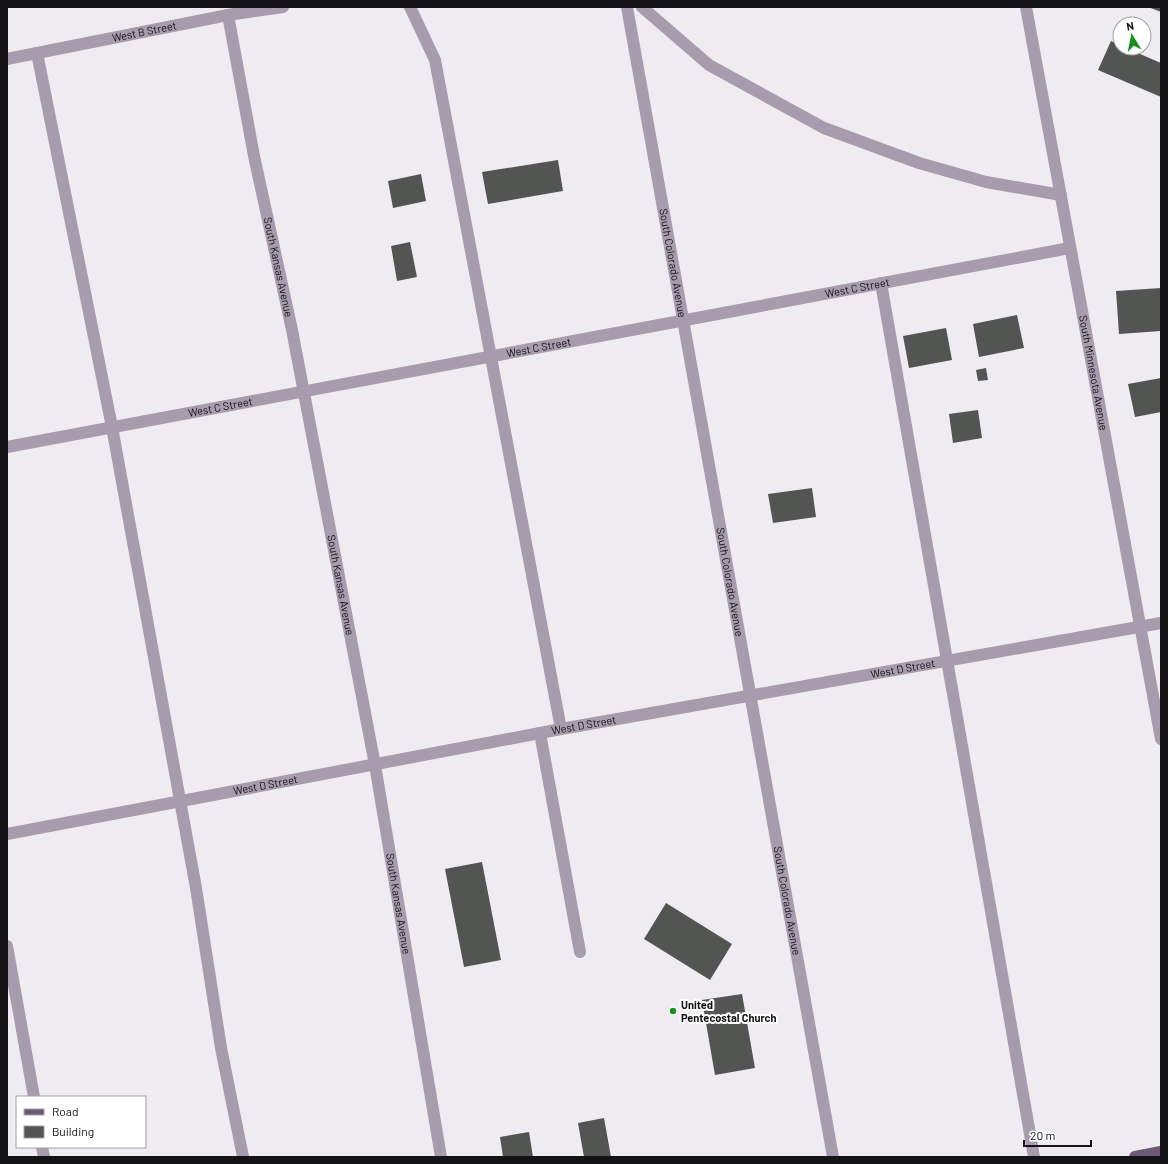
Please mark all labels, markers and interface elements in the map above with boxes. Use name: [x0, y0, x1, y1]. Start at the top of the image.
north arrow: [1112, 16, 1152, 56]
street label: West B Street: [111, 18, 178, 44]
text: N: [1125, 19, 1135, 33]
street label: South Colorado Avenue: [657, 207, 690, 319]
street label: South Kansas Avenue: [261, 216, 296, 318]
street label: West C Street: [824, 275, 890, 300]
street label: South Minnesota Avenue: [1077, 314, 1111, 431]
street label: West C Street: [505, 335, 572, 359]
street label: West C Street: [187, 394, 254, 419]
street label: South Colorado Avenue: [714, 526, 747, 637]
street label: South Kansas Avenue: [325, 533, 357, 636]
street label: West D Street: [869, 656, 936, 680]
street label: West D Street: [550, 712, 617, 737]
street label: West D Street: [232, 772, 299, 797]
street label: South Colorado Avenue: [771, 845, 804, 956]
street label: South Kansas Avenue: [384, 852, 414, 955]
place label: United Pentecostal Church: [681, 998, 776, 1024]
marker: United Pentecostal Church: [668, 1006, 678, 1016]
legend: [16, 1096, 146, 1148]
text: Road: [52, 1104, 79, 1118]
scale bar: [1024, 1122, 1091, 1148]
text: Building: [52, 1124, 94, 1138]
text: 20 m: [1030, 1128, 1056, 1142]

